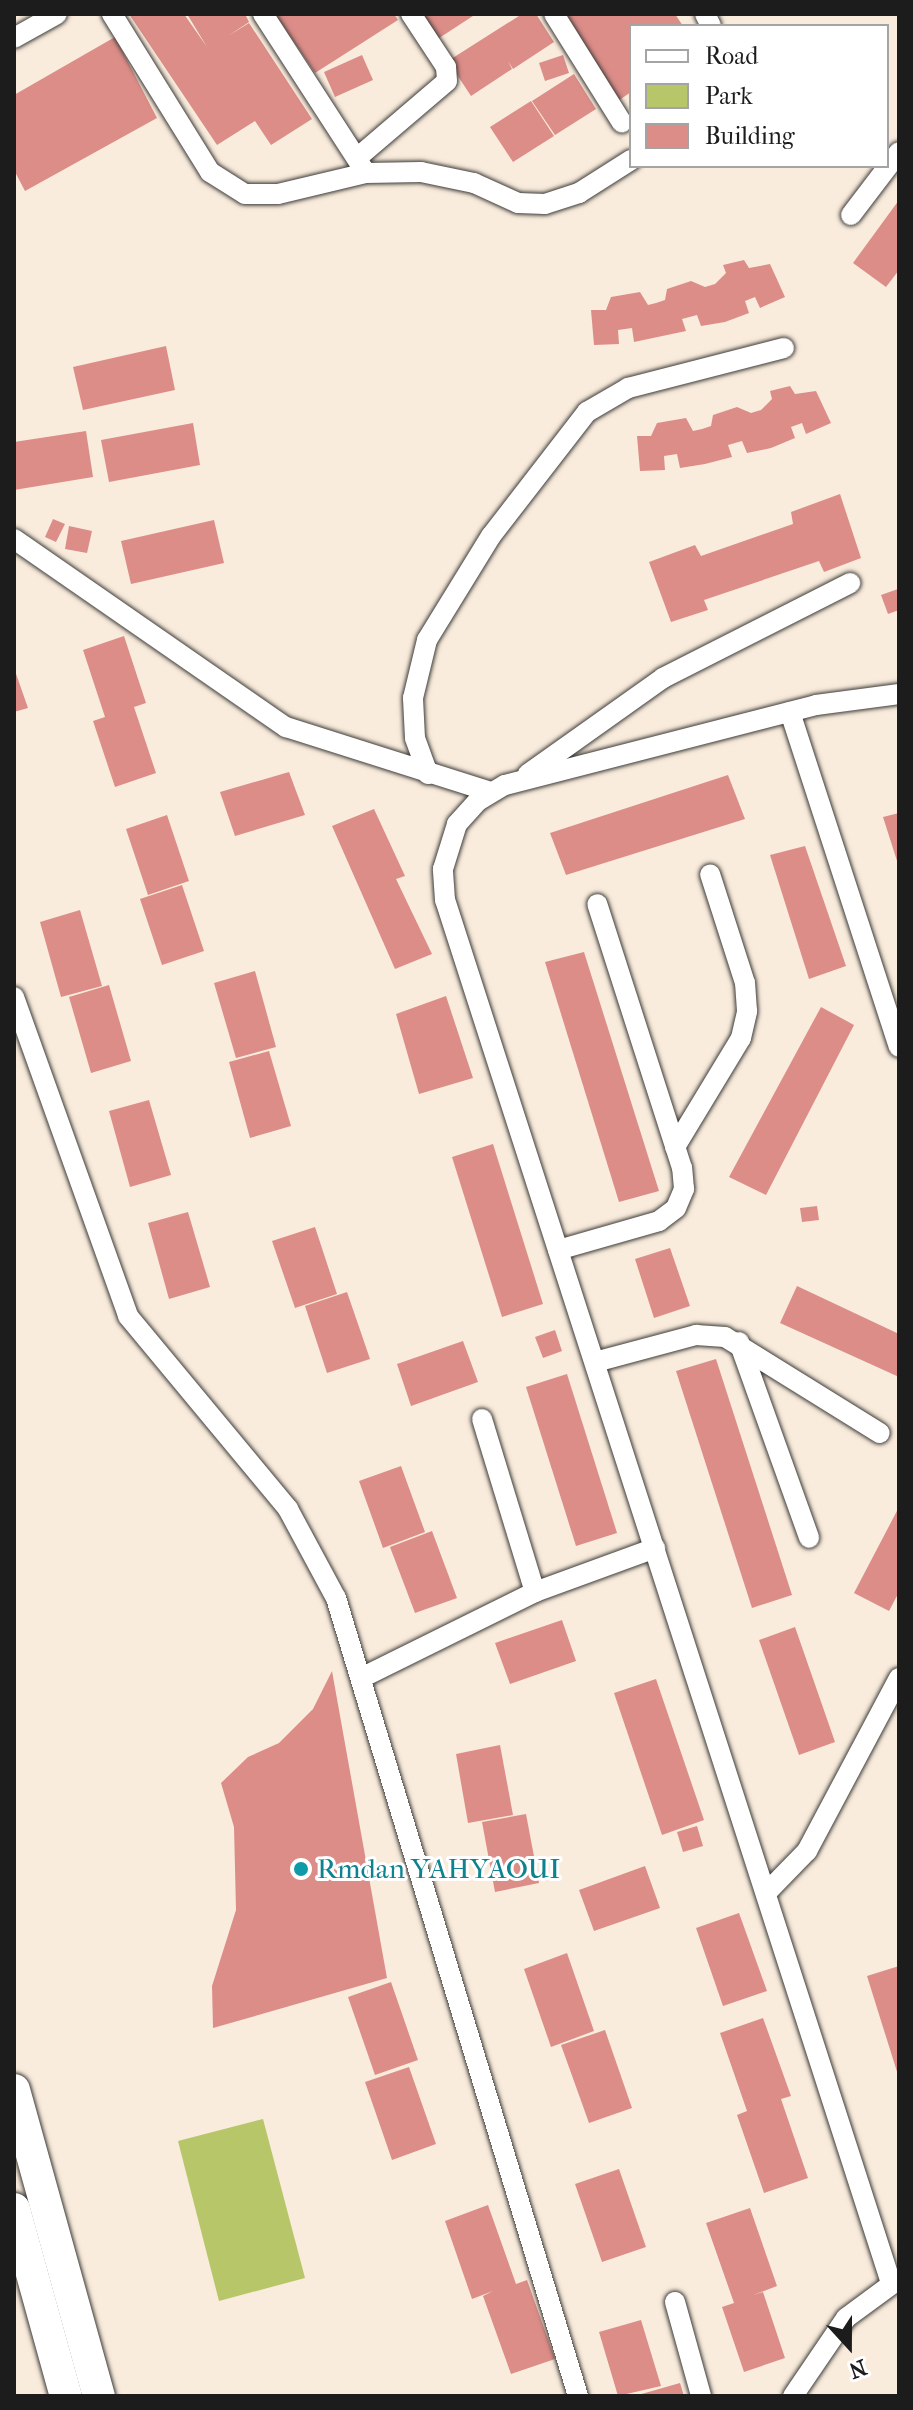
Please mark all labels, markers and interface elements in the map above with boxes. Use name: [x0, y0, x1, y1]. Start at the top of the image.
legend: [629, 24, 889, 168]
text: Road: [705, 42, 758, 70]
text: Park: [705, 82, 753, 110]
text: Building: [705, 122, 795, 150]
place label: Rmdan YAHYAOUI: [317, 1852, 560, 1886]
marker: Rmdan YAHYAOUI: [292, 1860, 310, 1878]
north arrow: [809, 2306, 889, 2386]
text: N: [845, 2353, 870, 2384]

